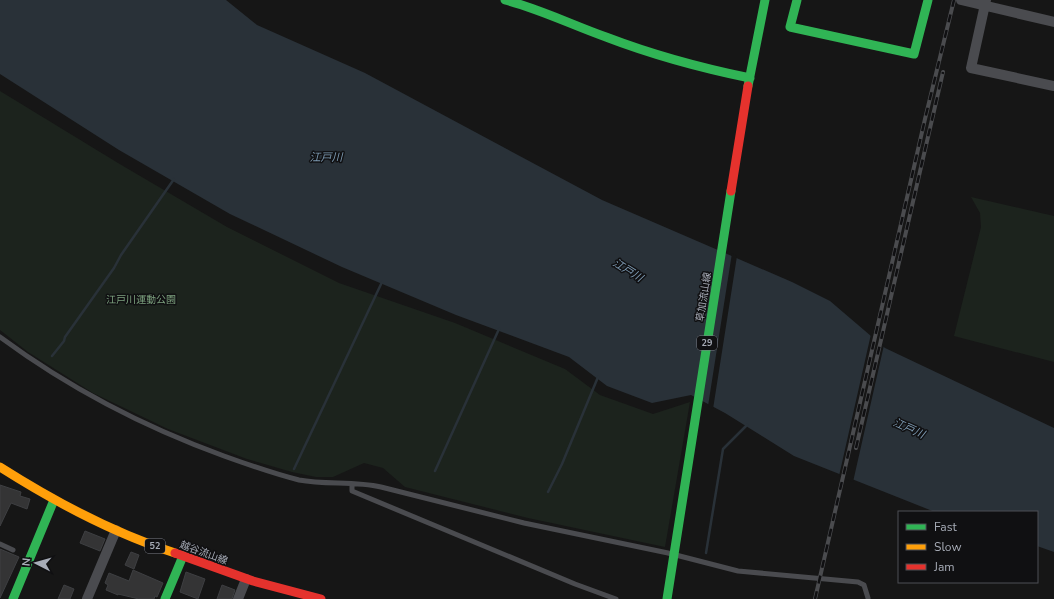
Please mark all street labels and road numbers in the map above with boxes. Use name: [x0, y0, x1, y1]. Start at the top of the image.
street label: 草加流山線: [693, 271, 715, 323]
road number: 29: [697, 336, 717, 350]
street label: 越谷流山線: [178, 538, 230, 568]
road number: 52: [145, 539, 165, 553]

